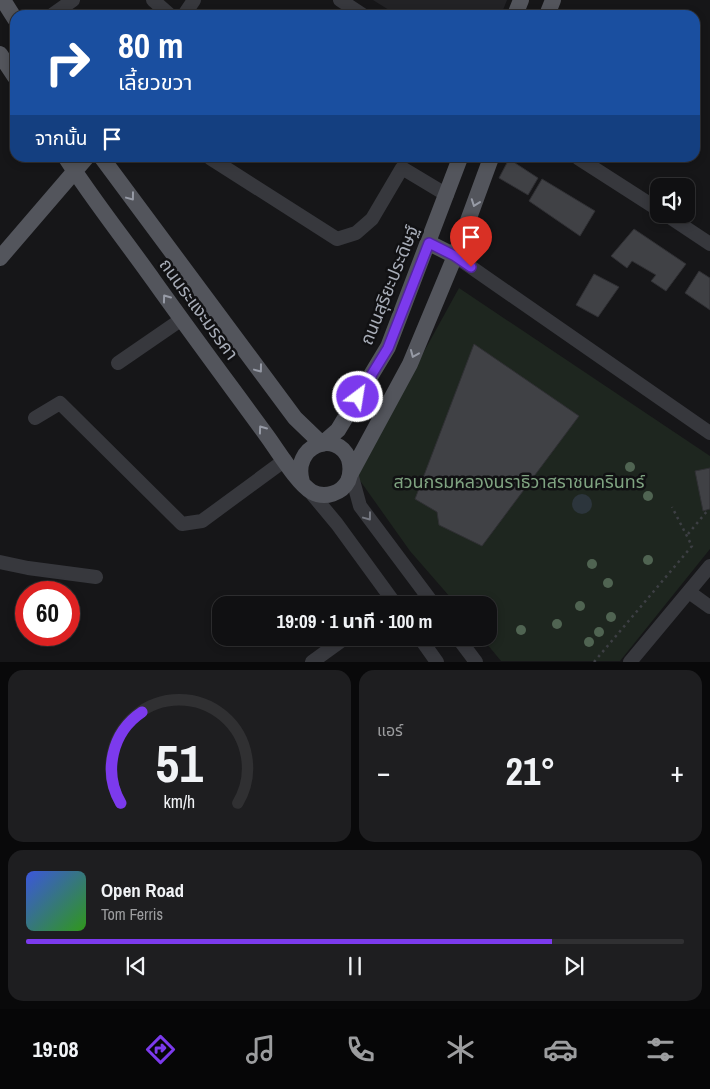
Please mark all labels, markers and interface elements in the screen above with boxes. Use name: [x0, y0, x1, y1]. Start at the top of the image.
text: 80 m: [118, 22, 183, 69]
icon: right: [35, 30, 100, 95]
text: เลี้ยวขวา: [118, 67, 193, 97]
text: จากนั้น: [35, 125, 88, 151]
icon: arrive: [98, 125, 126, 153]
map controls: [650, 178, 695, 223]
button: sound: [650, 178, 695, 223]
one-way arrow: [125, 191, 134, 201]
one-way arrow: [471, 199, 481, 207]
pin: [450, 216, 492, 267]
street label: ถนนสุริยะประดิษฐ์: [354, 221, 424, 349]
icon: arrive: [457, 223, 485, 251]
street label: ถนนระแงะมรรคา: [154, 253, 244, 365]
one-way arrow: [163, 294, 172, 304]
one-way arrow: [410, 349, 421, 358]
one-way arrow: [253, 363, 262, 373]
position arrow: [331, 370, 383, 422]
one-way arrow: [259, 425, 268, 435]
park label: สวนกรมหลวงนราธิวาสราชนครินทร์: [393, 469, 645, 494]
one-way arrow: [363, 511, 371, 520]
speed limit sign: 60: [15, 581, 80, 646]
text: 19:09 · 1 นาที · 100 m: [277, 608, 432, 634]
text: แอร์: [377, 719, 403, 741]
text: 51: [156, 728, 203, 798]
text: 21°: [506, 746, 555, 797]
text: −: [377, 753, 390, 791]
text: +: [671, 753, 684, 791]
text: km/h: [164, 790, 195, 814]
text: Open Road: [101, 877, 184, 903]
text: Tom Ferris: [101, 903, 163, 925]
icon: previous: [122, 952, 150, 980]
icon: pause: [341, 952, 369, 980]
icon: next: [560, 952, 588, 980]
icon: directions: [143, 1032, 178, 1067]
icon: music: [243, 1032, 278, 1067]
icon: phone: [343, 1032, 378, 1067]
icon: climate: [443, 1032, 478, 1067]
icon: car: [543, 1032, 578, 1067]
icon: filters: [643, 1032, 678, 1067]
text: 19:08: [32, 1034, 79, 1064]

